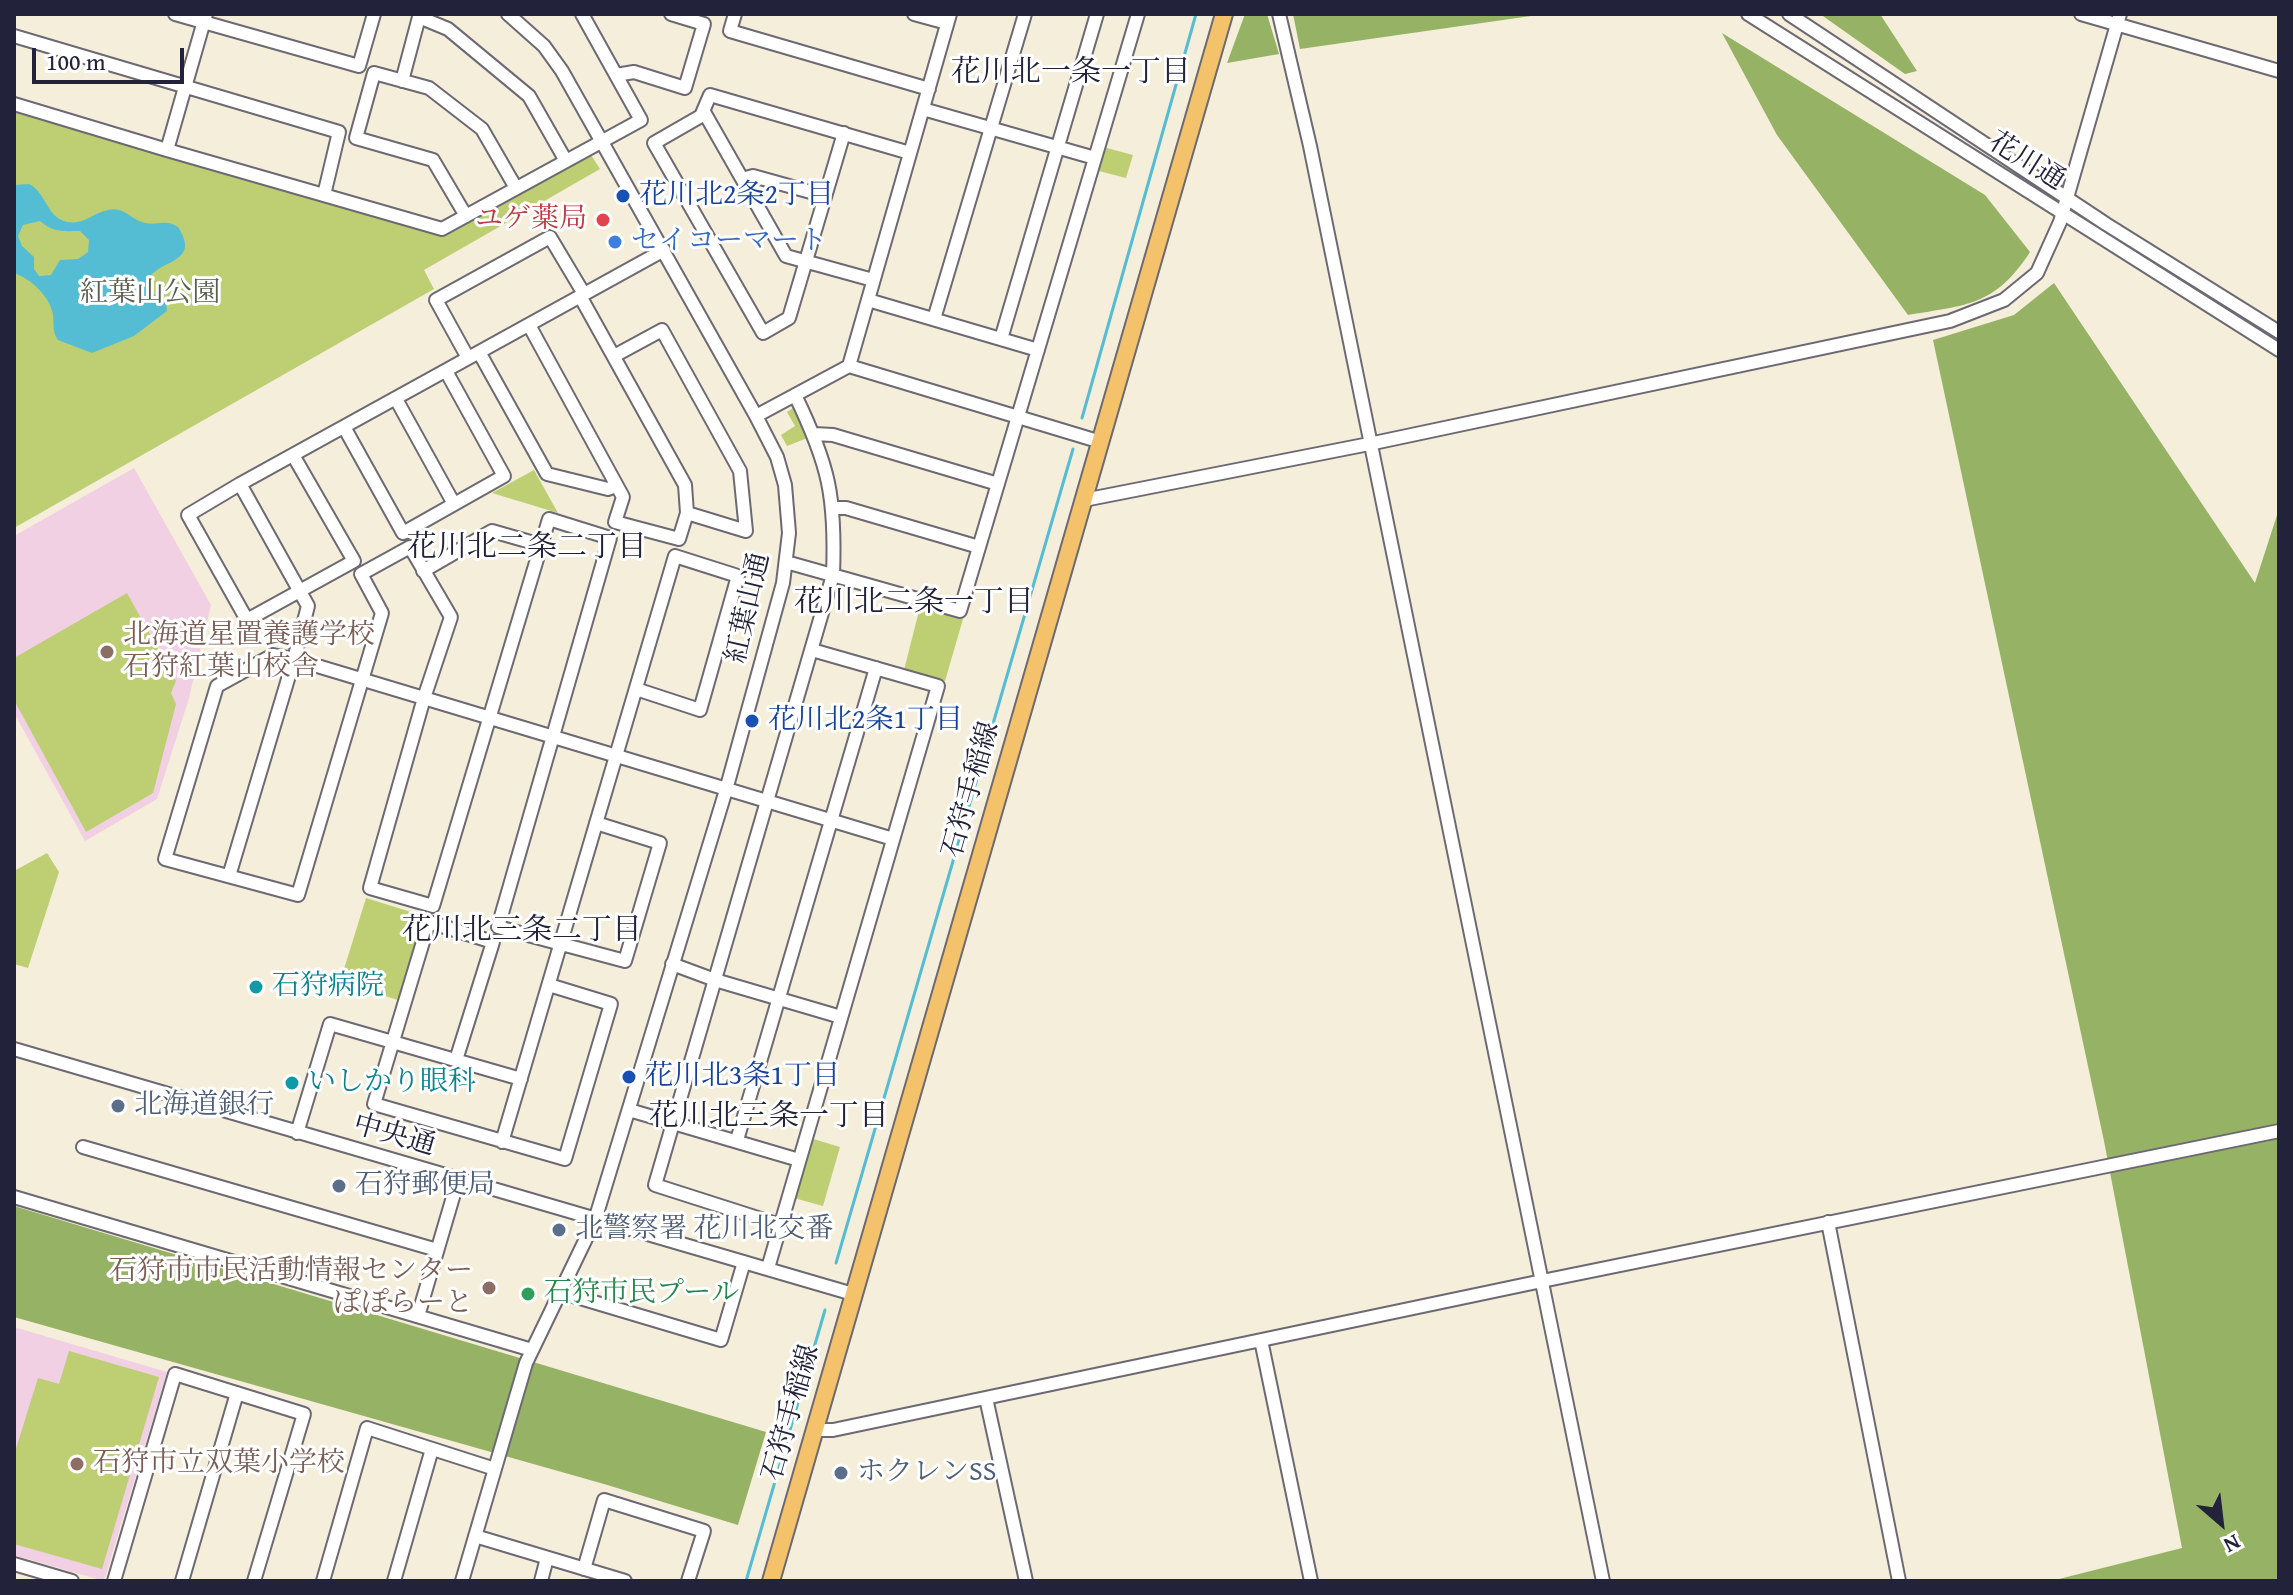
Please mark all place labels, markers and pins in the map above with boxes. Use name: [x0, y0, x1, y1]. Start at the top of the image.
place label: 花川北2条2丁目: [639, 179, 834, 213]
marker: 花川北2条2丁目: [614, 187, 632, 205]
place label: ユゲ薬局: [475, 203, 587, 237]
marker: ユゲ薬局: [594, 211, 612, 229]
place label: セイコーマート: [631, 225, 827, 259]
marker: セイコーマート: [606, 233, 624, 251]
place label: 北海道星置養護学校 石狩紅葉山校舎: [123, 619, 375, 685]
marker: 北海道星置養護学校 石狩紅葉山校舎: [98, 643, 116, 661]
place label: 花川北2条1丁目: [768, 704, 963, 738]
marker: 花川北2条1丁目: [743, 712, 761, 730]
place label: 石狩病院: [272, 970, 384, 1004]
marker: 石狩病院: [247, 978, 265, 996]
place label: 花川北3条1丁目: [645, 1060, 840, 1094]
place label: いしかり眼科: [308, 1066, 476, 1100]
marker: 花川北3条1丁目: [620, 1068, 638, 1086]
marker: いしかり眼科: [283, 1074, 301, 1092]
place label: 北海道銀行: [134, 1089, 274, 1123]
marker: 北海道銀行: [109, 1097, 127, 1115]
place label: 石狩郵便局: [355, 1169, 495, 1203]
marker: 石狩郵便局: [330, 1177, 348, 1195]
place label: 北警察署 花川北交番: [575, 1213, 833, 1247]
marker: 北警察署 花川北交番: [550, 1221, 568, 1239]
place label: 石狩市市民活動情報センター ぽぽらーと: [109, 1255, 473, 1321]
place label: 石狩市民プール: [544, 1277, 739, 1311]
marker: 石狩市市民活動情報センター ぽぽらーと: [480, 1279, 498, 1297]
marker: 石狩市民プール: [519, 1285, 537, 1303]
place label: 石狩市立双葉小学校: [93, 1447, 345, 1481]
marker: 石狩市立双葉小学校: [68, 1455, 86, 1473]
place label: ホクレンSS: [857, 1456, 996, 1490]
marker: ホクレンSS: [832, 1464, 850, 1482]

